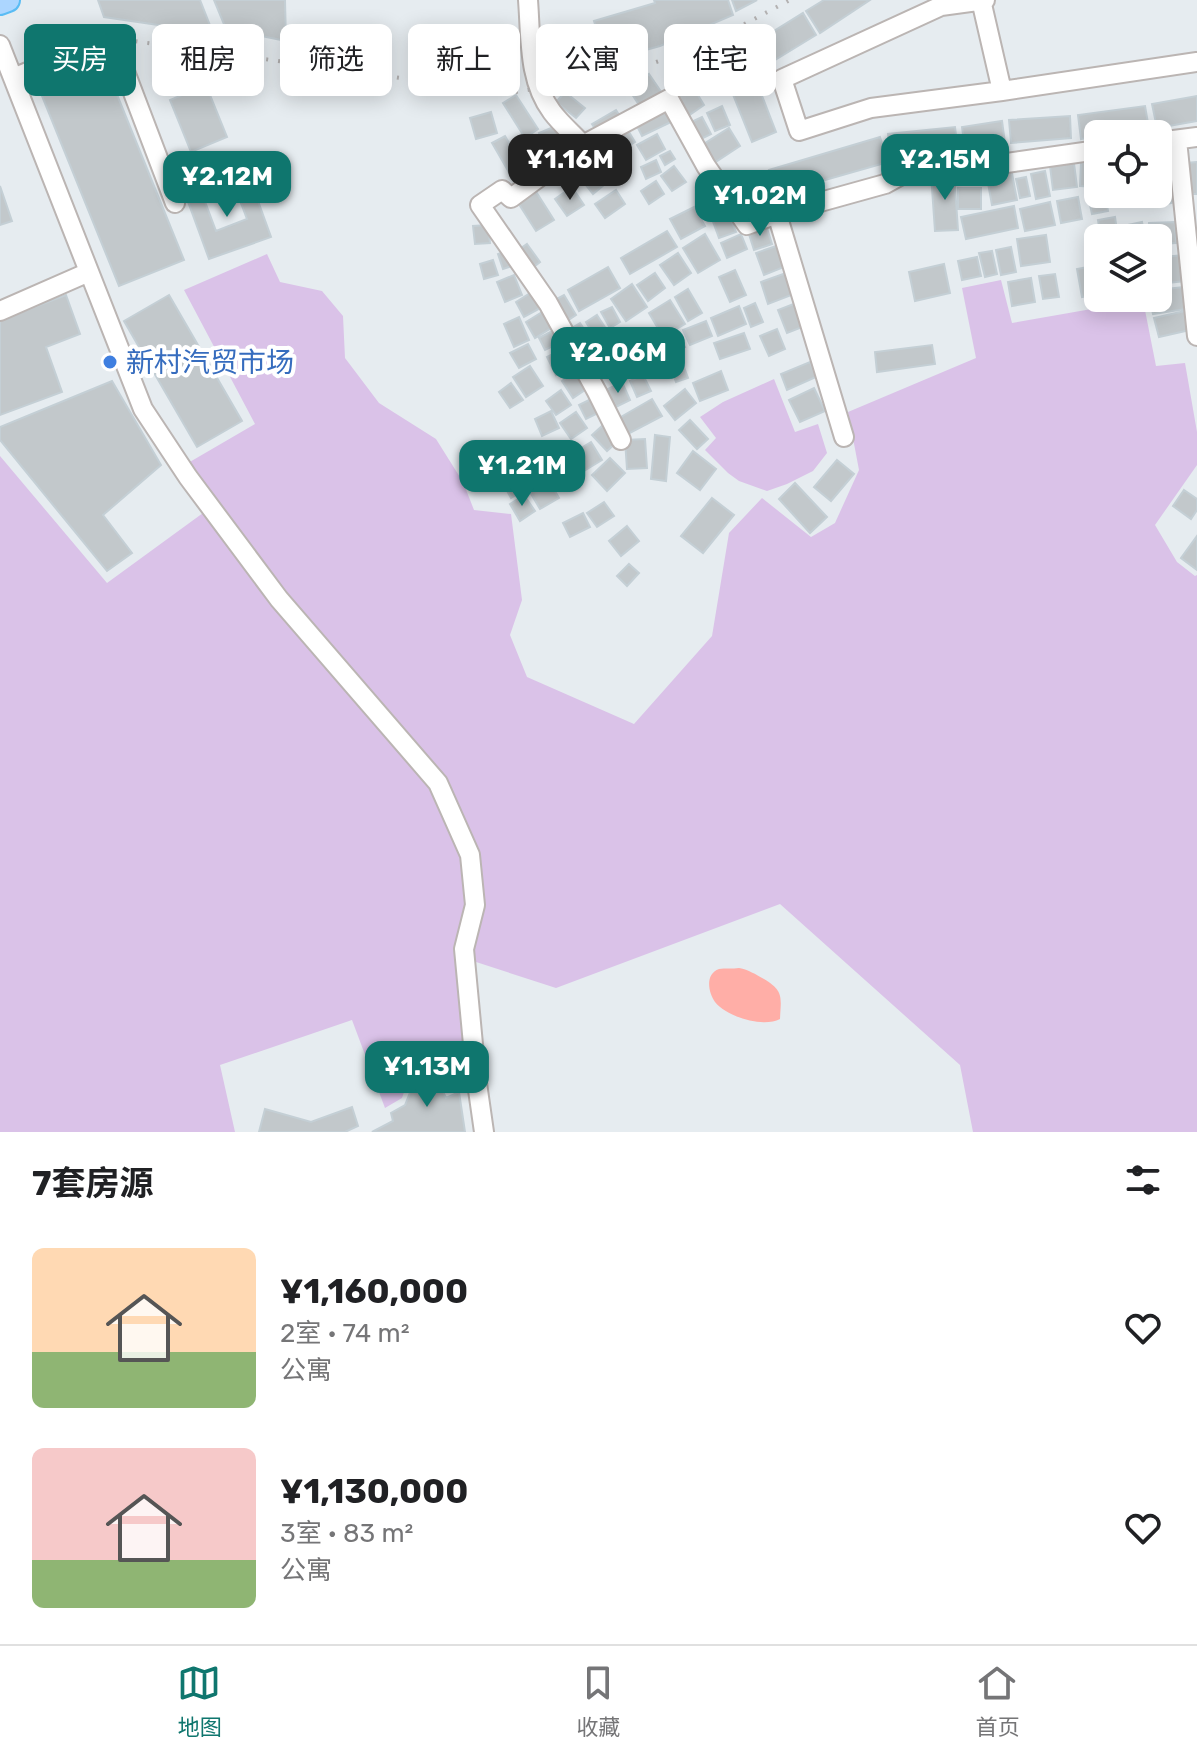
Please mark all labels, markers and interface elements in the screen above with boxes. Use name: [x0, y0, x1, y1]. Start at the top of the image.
chip: 买房: [24, 24, 136, 96]
chip: 租房: [152, 24, 264, 96]
chip: 筛选: [280, 24, 392, 96]
chip: 新上: [408, 24, 520, 96]
chip: 公寓: [536, 24, 648, 96]
chip: 住宅: [664, 24, 776, 96]
map controls: [1084, 120, 1172, 312]
button: locate: [1084, 120, 1172, 208]
pin: ¥1.16M: [505, 134, 635, 202]
pin: ¥2.15M: [880, 134, 1010, 202]
text: ¥1.16M: [526, 144, 614, 175]
text: ¥2.15M: [899, 144, 991, 175]
pin: ¥2.12M: [162, 151, 292, 219]
text: ¥2.12M: [181, 161, 273, 192]
pin: ¥1.02M: [695, 170, 825, 238]
text: ¥1.02M: [713, 180, 807, 211]
button: layers: [1084, 224, 1172, 312]
pin: ¥2.06M: [553, 327, 683, 395]
text: ¥2.06M: [569, 337, 667, 368]
place label: 新村汽贸市场: [126, 346, 294, 379]
marker: 新村汽贸市场: [101, 353, 119, 371]
pin: ¥1.21M: [457, 440, 587, 508]
text: ¥1.21M: [477, 450, 567, 481]
pin: ¥1.13M: [362, 1041, 492, 1109]
text: ¥1.13M: [383, 1051, 471, 1082]
icon: filters: [1121, 1158, 1165, 1202]
text: 7套房源: [32, 1163, 153, 1204]
text: ¥1,160,000: [280, 1271, 468, 1312]
icon: home: [96, 1280, 192, 1376]
icon: heart: [1121, 1306, 1165, 1350]
text: 2室 · 74 m²: [280, 1318, 410, 1349]
text: 公寓: [280, 1355, 332, 1386]
text: ¥1,130,000: [280, 1471, 468, 1512]
icon: home: [96, 1480, 192, 1576]
icon: heart: [1121, 1506, 1165, 1550]
text: 3室 · 83 m²: [280, 1518, 413, 1549]
text: 公寓: [280, 1555, 332, 1586]
tab: 地图: [177, 1661, 222, 1741]
tab: 收藏: [576, 1661, 621, 1741]
tab: 首页: [975, 1661, 1020, 1741]

